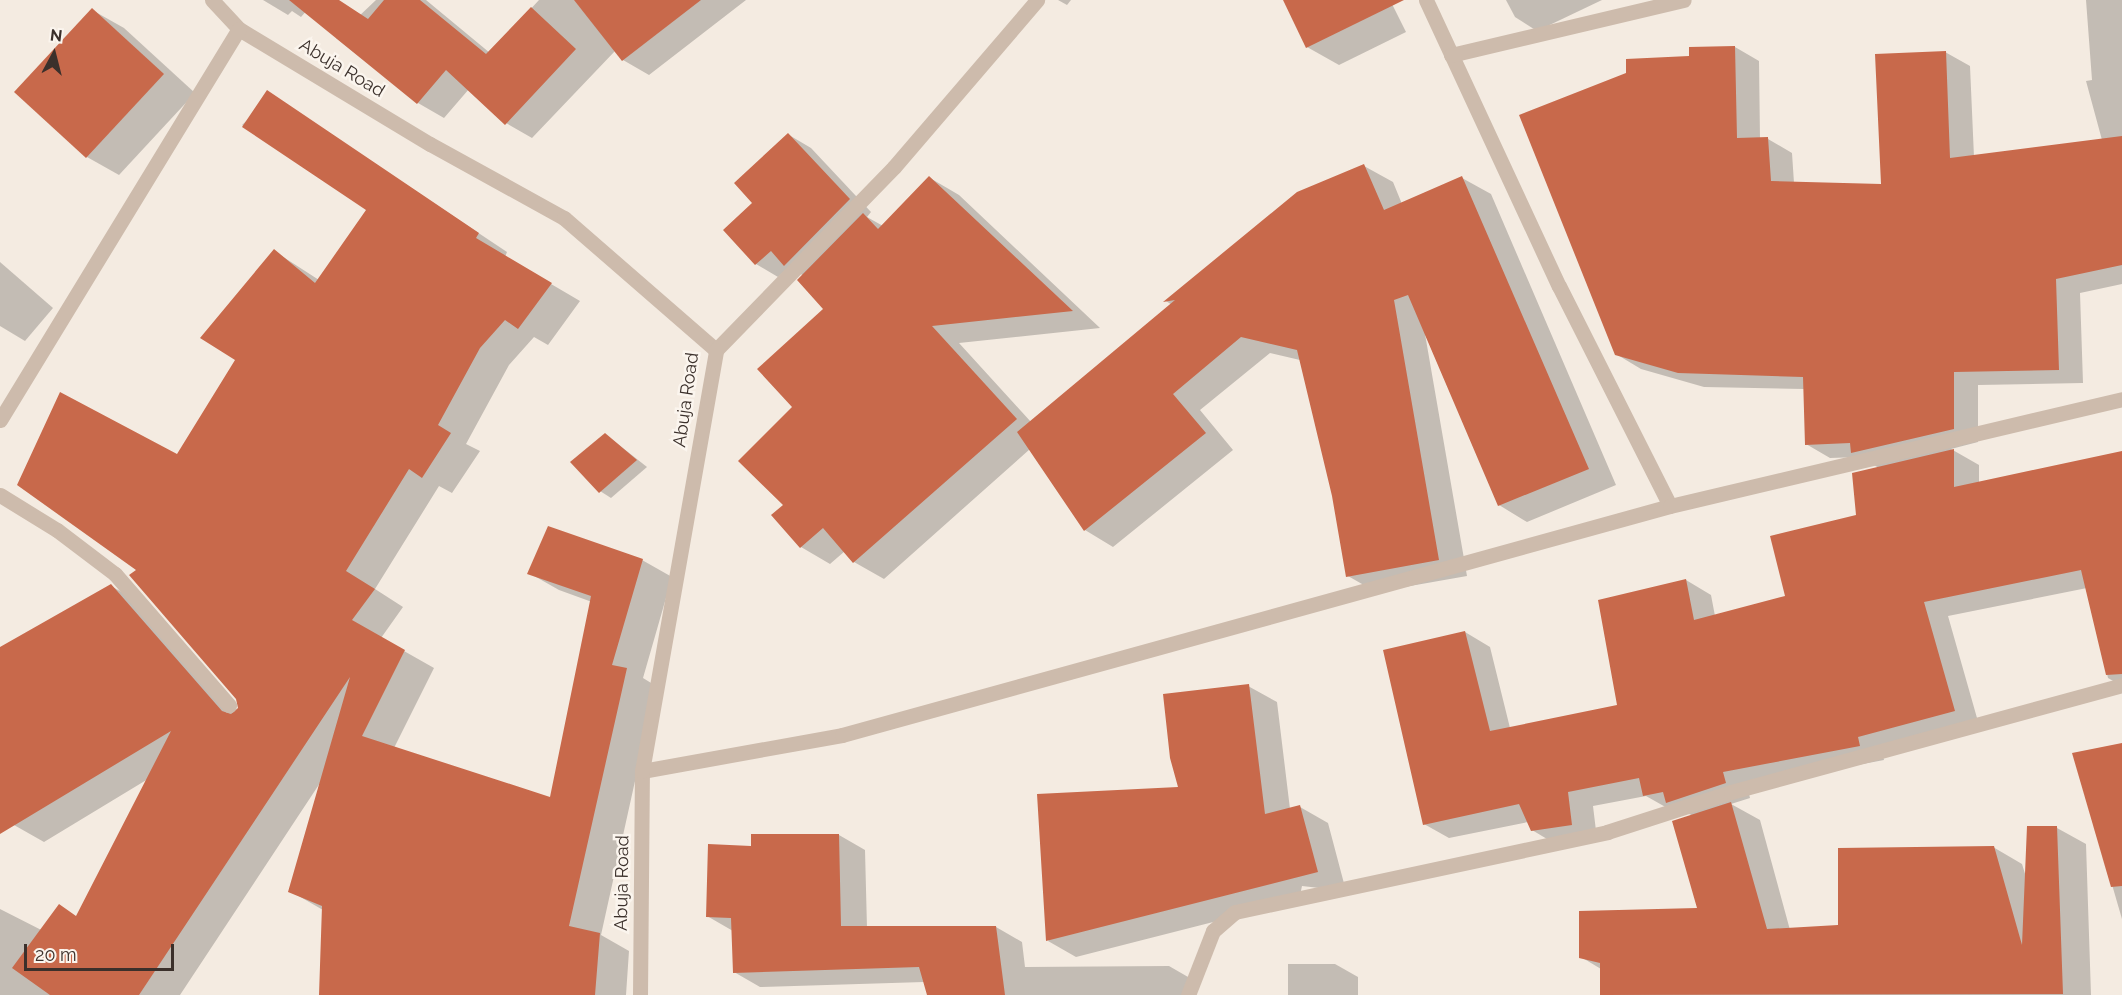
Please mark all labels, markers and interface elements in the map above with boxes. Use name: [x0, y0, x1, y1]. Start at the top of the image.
north arrow: [24, 24, 84, 84]
text: N: [49, 25, 63, 46]
street label: Abuja Road: [295, 34, 389, 102]
street label: Abuja Road: [669, 351, 703, 449]
street label: Abuja Road: [610, 835, 634, 931]
scale bar: [27, 932, 177, 970]
text: 20 m: [35, 944, 77, 965]

